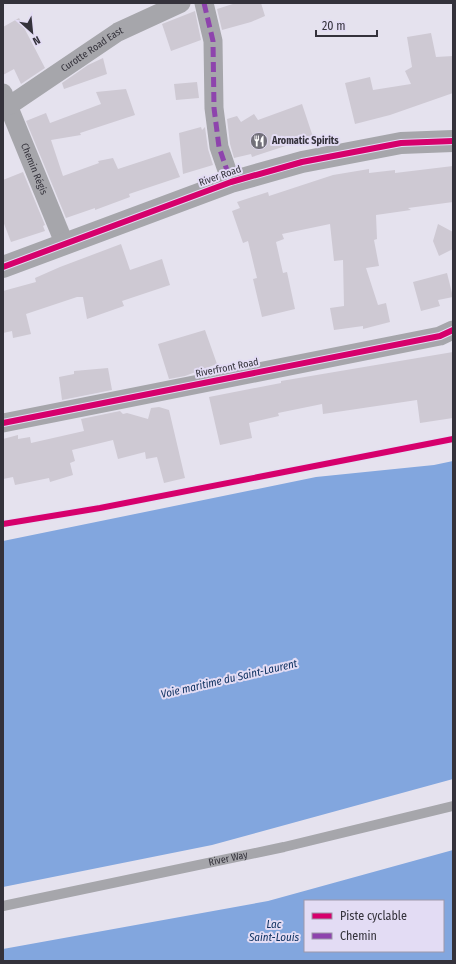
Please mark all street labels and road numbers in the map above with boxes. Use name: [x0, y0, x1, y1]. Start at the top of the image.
street label: Curotte Road East: [59, 24, 126, 75]
street label: Chemin Régis: [18, 141, 50, 197]
street label: River Road: [197, 163, 243, 189]
street label: Riverfront Road: [194, 356, 260, 380]
street label: River Way: [207, 849, 249, 869]

